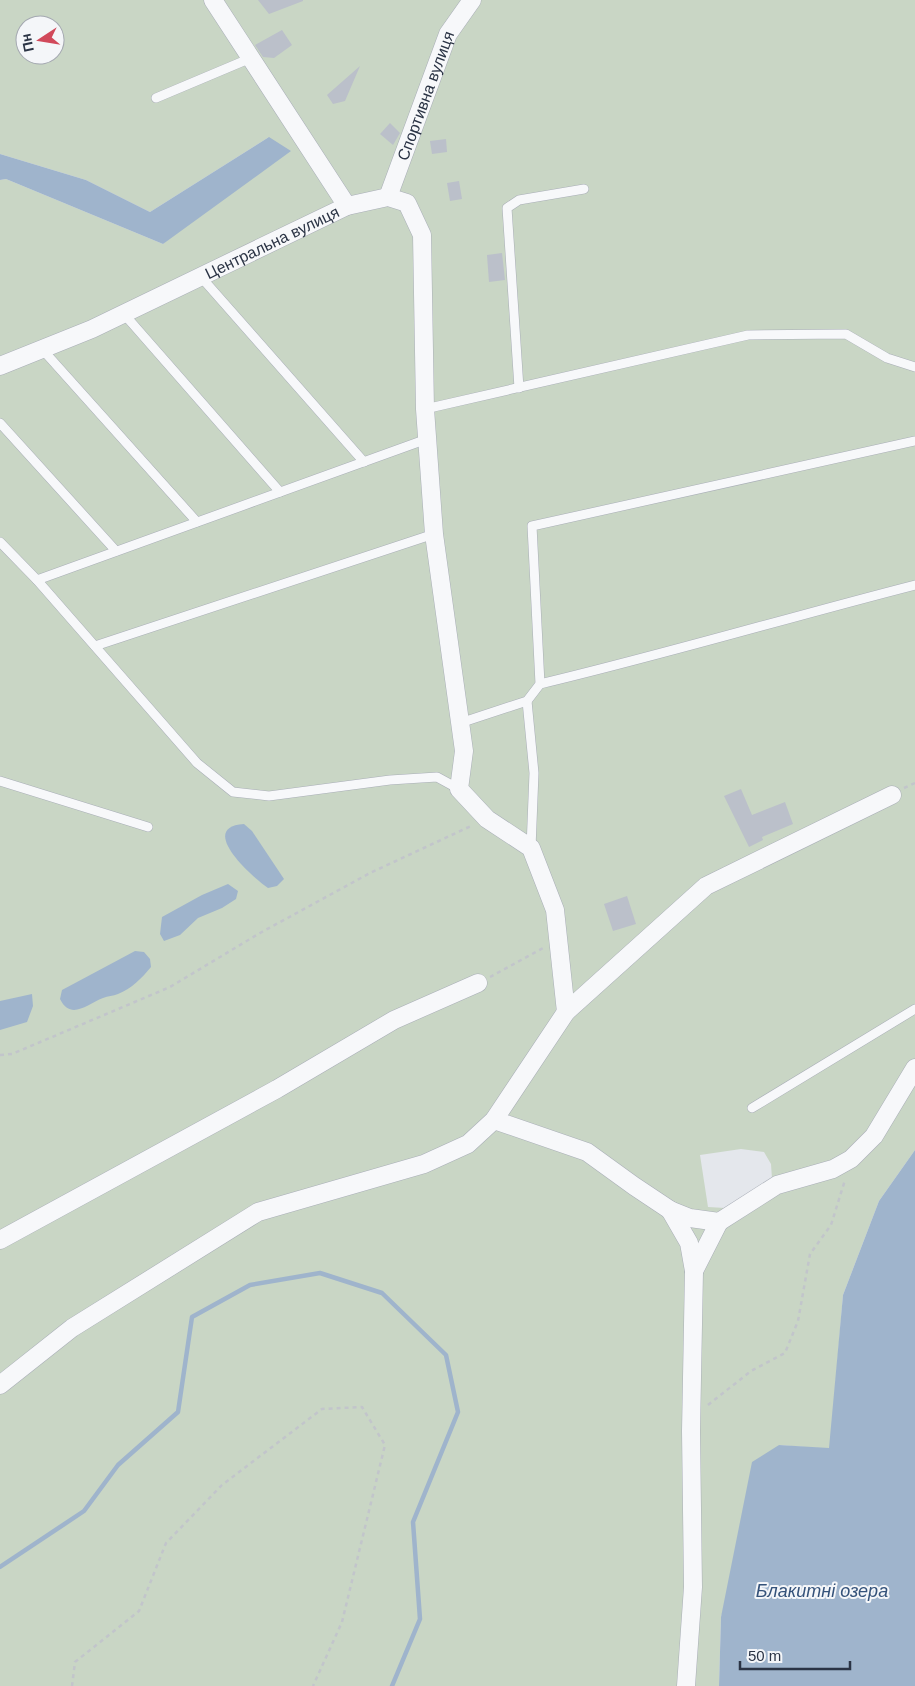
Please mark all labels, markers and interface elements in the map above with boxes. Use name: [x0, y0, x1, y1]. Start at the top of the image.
north arrow: [15, 15, 65, 65]
street label: Спортивна вулиця: [394, 29, 457, 163]
text: Пн: [18, 32, 37, 53]
street label: Центральна вулиця: [203, 203, 342, 282]
water label: Блакитні озера: [756, 1581, 888, 1601]
scale bar: [740, 1638, 850, 1670]
text: 50 m: [748, 1647, 781, 1664]

